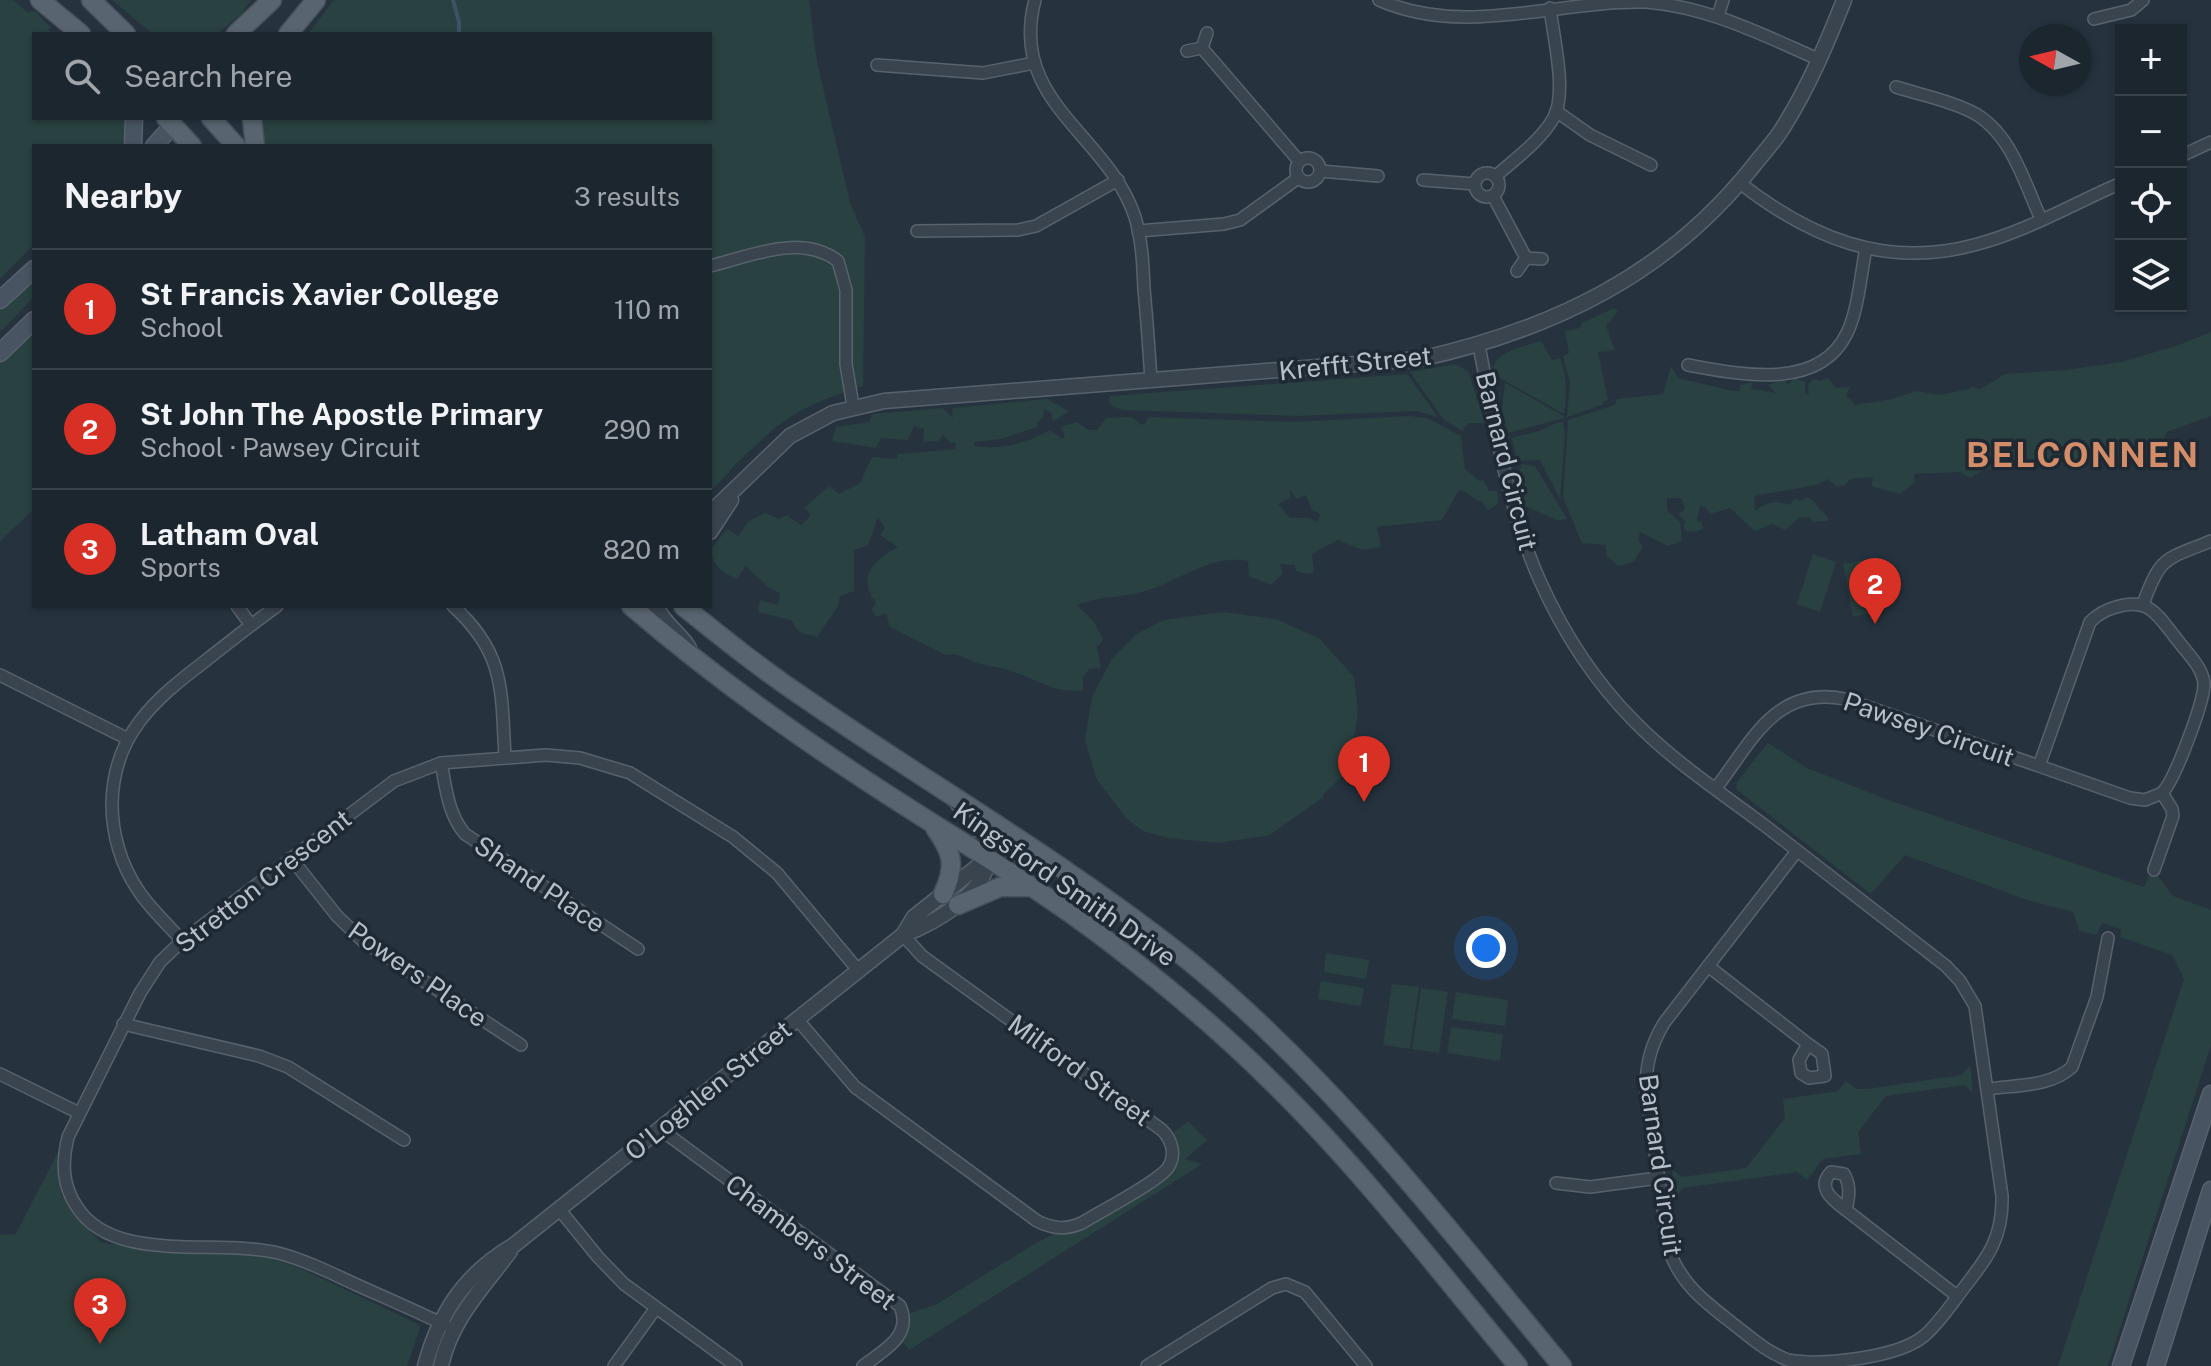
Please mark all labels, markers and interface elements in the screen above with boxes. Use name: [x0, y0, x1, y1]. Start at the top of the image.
north arrow: [2019, 24, 2091, 96]
map controls: [2115, 24, 2187, 312]
button: +: [2115, 24, 2187, 96]
search box: [32, 32, 712, 120]
icon: search: [60, 54, 104, 98]
text: Search here: [124, 58, 292, 94]
button: −: [2115, 96, 2187, 168]
button: locate: [2115, 168, 2187, 240]
text: Nearby: [64, 176, 182, 216]
text: 3 results: [574, 181, 680, 212]
button: layers: [2115, 240, 2187, 312]
text: St Francis Xavier College: [140, 276, 499, 312]
text: 1: [84, 294, 96, 325]
text: 110 m: [614, 294, 680, 325]
text: School: [140, 312, 224, 343]
street label: Krefft Street: [1277, 340, 1433, 386]
street label: Barnard Circuit: [1470, 368, 1544, 554]
text: St John The Apostle Primary: [140, 396, 543, 432]
text: 2: [82, 414, 98, 445]
text: 290 m: [604, 414, 680, 445]
text: School · Pawsey Circuit: [140, 432, 421, 463]
district label: BELCONNEN: [1966, 435, 2200, 475]
text: Latham Oval: [140, 516, 319, 552]
text: 3: [81, 534, 99, 565]
text: 820 m: [603, 534, 680, 565]
text: Sports: [140, 552, 221, 583]
pin: 2: [1849, 558, 1901, 624]
street label: Pawsey Circuit: [1840, 685, 2018, 773]
pin: 1: [1338, 736, 1390, 802]
street label: Kingsford Smith Drive: [948, 795, 1182, 973]
street label: Stretton Crescent: [169, 803, 357, 959]
street label: Shand Place: [469, 829, 611, 939]
street label: Powers Place: [343, 915, 493, 1033]
your location: [1466, 928, 1506, 968]
street label: Milford Street: [1002, 1008, 1158, 1132]
street label: O'Loghlen Street: [619, 1013, 797, 1167]
street label: Barnard Circuit: [1633, 1072, 1689, 1258]
street label: Chambers Street: [720, 1168, 902, 1316]
pin: 3: [74, 1278, 126, 1344]

